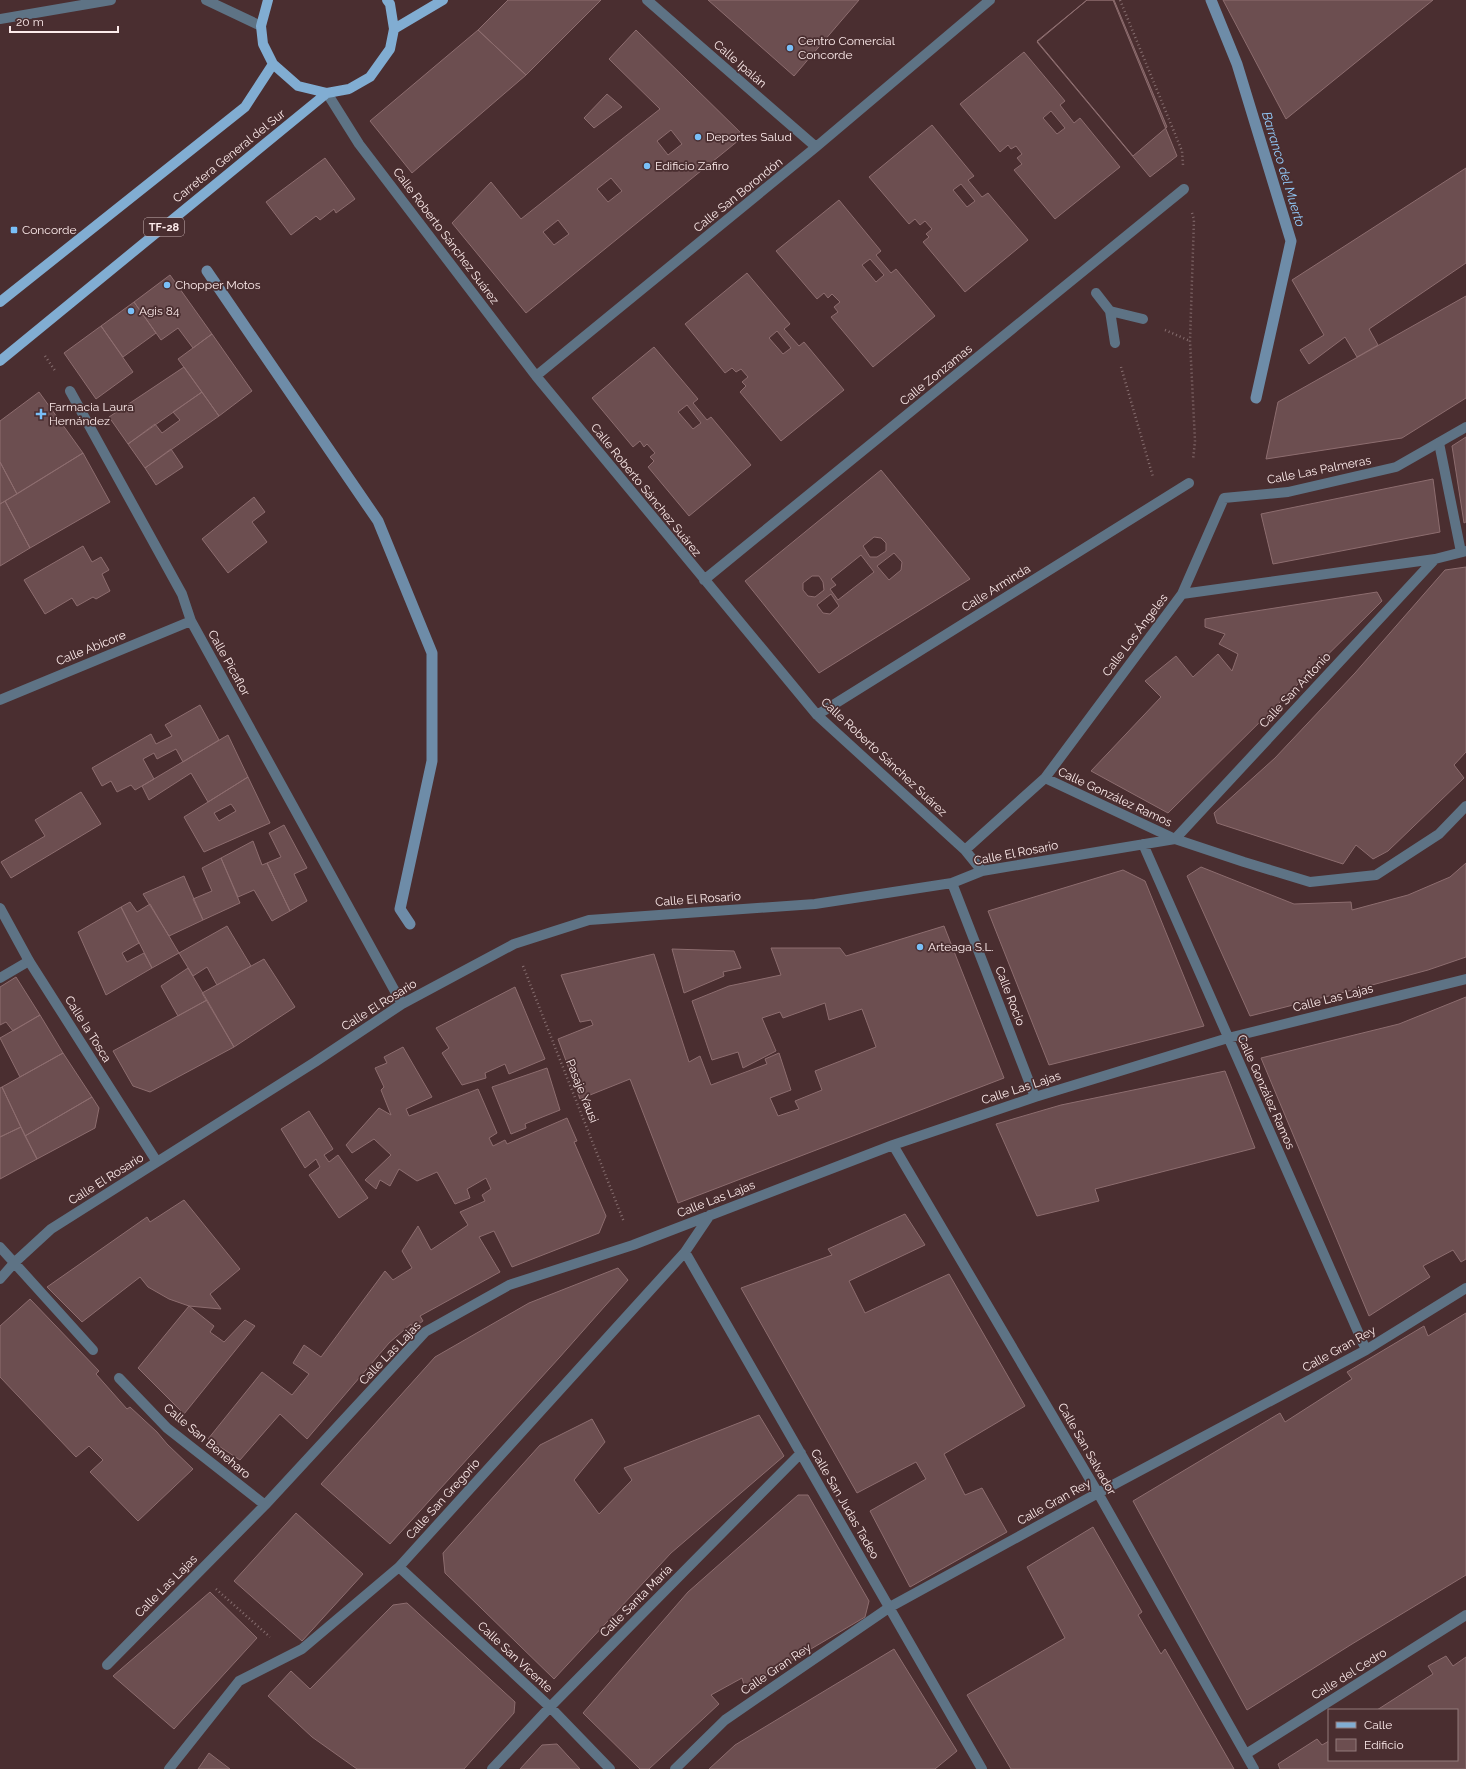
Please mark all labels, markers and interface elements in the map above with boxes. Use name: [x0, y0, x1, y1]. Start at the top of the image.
scale bar: [10, 8, 118, 34]
text: 20 m: [16, 15, 44, 29]
place label: Centro Comercial Concorde: [798, 34, 896, 62]
street label: Calle Ipalán: [711, 37, 769, 91]
marker: Centro Comercial Concorde: [785, 43, 795, 53]
street label: Carretera General del Sur: [170, 106, 288, 206]
water label: Barranco del Muerto: [1259, 110, 1308, 229]
place label: Deportes Salud: [706, 130, 792, 144]
marker: Deportes Salud: [693, 132, 703, 142]
street label: Calle San Borondón: [691, 155, 785, 235]
place label: Edificio Zafiro: [655, 159, 729, 173]
marker: Edificio Zafiro: [642, 161, 652, 171]
street label: Calle Roberto Sánchez Suárez: [390, 165, 502, 307]
road number: TF-28: [144, 218, 184, 236]
place label: Concorde: [22, 223, 77, 237]
marker: Concorde: [9, 225, 19, 235]
place label: Chopper Motos: [175, 278, 261, 292]
marker: Chopper Motos: [162, 280, 172, 290]
place label: Agis 84: [139, 304, 180, 318]
marker: Agis 84: [126, 306, 136, 316]
street label: Calle Zonzamas: [897, 342, 975, 408]
place label: Farmacia Laura Hernández: [49, 400, 134, 428]
marker: Farmacia Laura Hernández: [36, 409, 46, 419]
street label: Calle Roberto Sánchez Suárez: [588, 421, 704, 559]
street label: Calle Las Palmeras: [1266, 453, 1372, 487]
street label: Calle Arminda: [959, 561, 1033, 615]
street label: Calle Los Ángeles: [1099, 591, 1171, 679]
street label: Calle Abicore: [54, 628, 128, 668]
street label: Calle Picaflor: [205, 628, 253, 699]
street label: Calle San Antonio: [1257, 649, 1333, 731]
street label: Calle Roberto Sánchez Suárez: [818, 695, 950, 819]
street label: Calle González Ramos: [1056, 764, 1174, 830]
street label: Calle El Rosario: [973, 838, 1059, 868]
street label: Calle El Rosario: [655, 889, 741, 909]
place label: Arteaga S.L.: [928, 940, 994, 954]
marker: Arteaga S.L.: [915, 942, 925, 952]
street label: Calle Rocio: [992, 964, 1028, 1028]
street label: Calle El Rosario: [339, 976, 419, 1034]
street label: Calle Las Lajas: [1291, 981, 1375, 1015]
street label: Calle la Tosca: [62, 993, 114, 1065]
street label: Calle González Ramos: [1234, 1033, 1298, 1152]
street label: Pasaje Yausi: [563, 1057, 601, 1125]
street label: Calle Las Lajas: [980, 1069, 1063, 1107]
street label: Calle El Rosario: [66, 1150, 146, 1208]
street label: Calle Las Lajas: [675, 1178, 757, 1220]
street label: Calle Las Lajas: [356, 1318, 424, 1387]
street label: Calle Gran Rey: [1300, 1323, 1379, 1375]
street label: Calle San Beneharo: [161, 1401, 253, 1481]
street label: Calle San Salvador: [1055, 1401, 1119, 1498]
street label: Calle San Judas Tadeo: [808, 1447, 882, 1561]
street label: Calle San Gregorio: [403, 1456, 483, 1542]
street label: Calle Gran Rey: [1015, 1476, 1094, 1528]
street label: Calle Las Lajas: [132, 1552, 200, 1620]
street label: Calle Santa María: [597, 1562, 675, 1640]
street label: Calle San Vicente: [475, 1619, 555, 1695]
street label: Calle Gran Rey: [738, 1640, 814, 1698]
street label: Calle del Cedro: [1309, 1645, 1389, 1703]
legend: [1328, 1709, 1458, 1761]
text: Calle: [1364, 1718, 1392, 1732]
text: Edificio: [1364, 1738, 1404, 1752]

